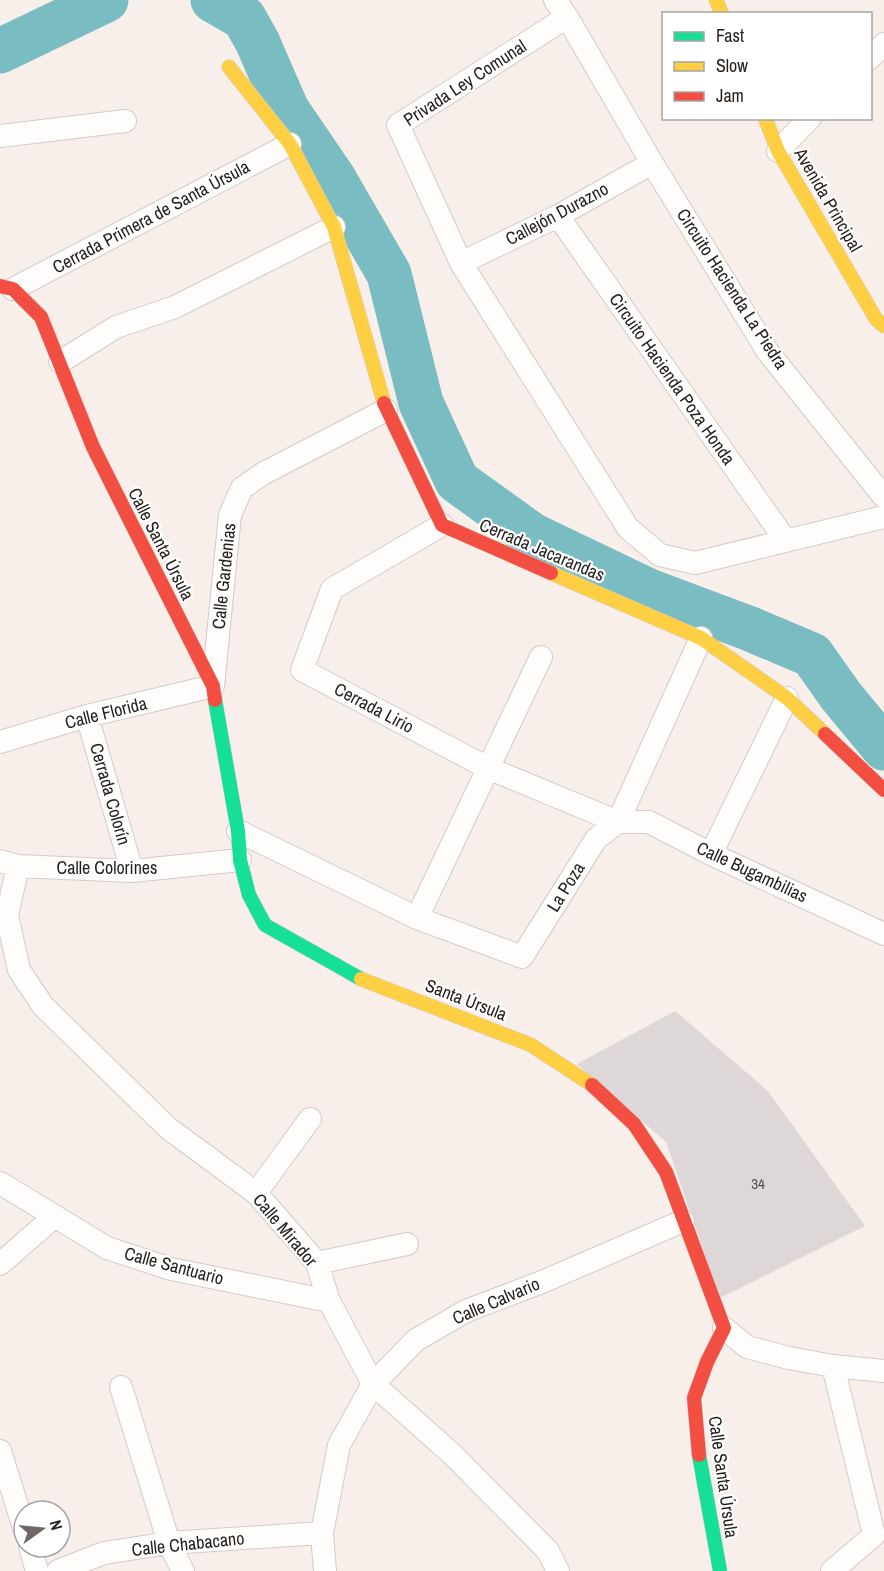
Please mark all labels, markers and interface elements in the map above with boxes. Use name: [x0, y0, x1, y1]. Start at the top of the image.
legend: [662, 12, 872, 120]
text: Fast: [716, 23, 744, 48]
street label: Privada Ley Comunal: [398, 33, 531, 132]
text: Slow: [716, 53, 748, 78]
text: Jam: [716, 83, 744, 108]
street label: Avenida Principal: [788, 142, 868, 256]
street label: Cerrada Primera de Santa Úrsula: [48, 154, 254, 279]
street label: Callejón Durazno: [501, 176, 613, 251]
street label: Circuito Hacienda La Piedra: [671, 203, 794, 374]
street label: Circuito Hacienda Poza Honda: [604, 288, 741, 470]
street label: Calle Santa Úrsula: [122, 483, 201, 604]
street label: Cerrada Jacarandas: [476, 512, 609, 587]
street label: Calle Gardenias: [205, 522, 242, 630]
street label: Cerrada Lirio: [330, 676, 418, 739]
street label: Calle Florida: [62, 690, 149, 735]
street label: Cerrada Colorín: [84, 740, 137, 848]
street label: Calle Bugambilias: [693, 835, 812, 908]
street label: Calle Colorines: [57, 855, 157, 880]
street label: La Poza: [541, 857, 591, 916]
street label: Santa Úrsula: [422, 973, 510, 1026]
house number: 34: [751, 1173, 765, 1194]
street label: Calle Mirador: [247, 1188, 323, 1272]
street label: Calle Santuario: [122, 1240, 227, 1291]
street label: Calle Calvario: [448, 1271, 543, 1330]
street label: Calle Santa Úrsula: [703, 1414, 744, 1540]
north arrow: [12, 1499, 72, 1559]
text: N: [45, 1518, 68, 1533]
street label: Calle Chabacano: [130, 1525, 246, 1562]

